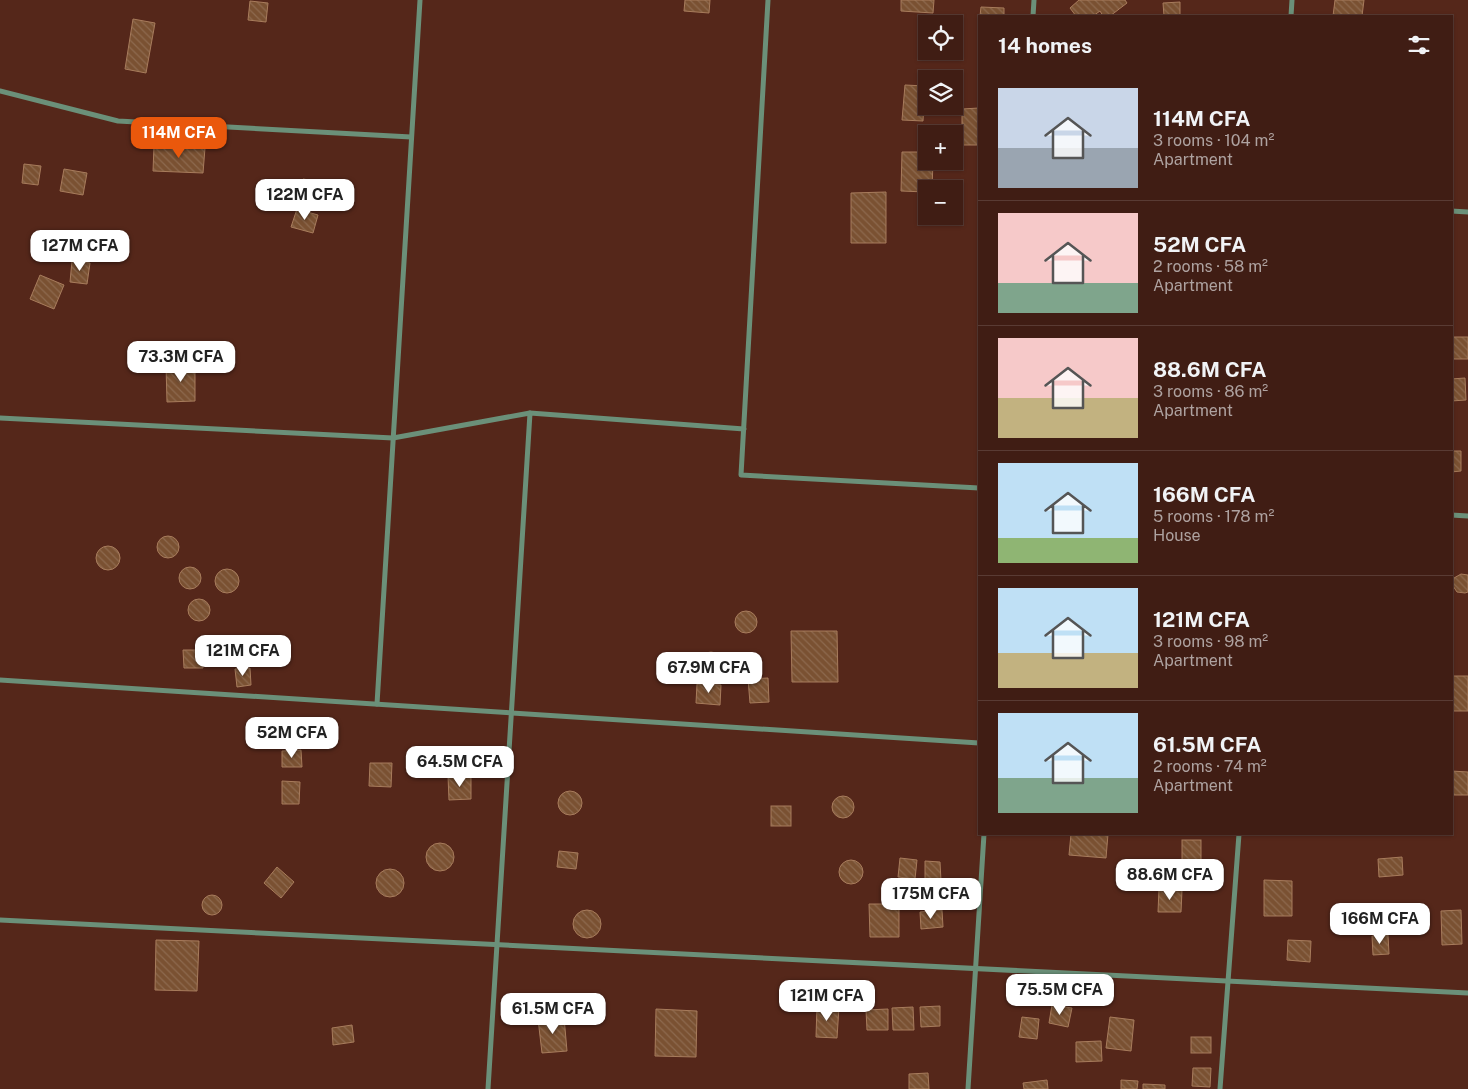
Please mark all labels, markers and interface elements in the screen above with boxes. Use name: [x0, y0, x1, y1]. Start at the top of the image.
map controls: [918, 15, 963, 225]
button: locate: [918, 15, 963, 60]
icon: filters: [1405, 31, 1433, 59]
text: 14 homes: [998, 33, 1092, 58]
button: layers: [918, 70, 963, 115]
text: 114M CFA: [1153, 106, 1251, 131]
icon: home: [1038, 108, 1098, 168]
pin: 114M CFA: [127, 116, 231, 159]
text: 114M CFA: [142, 123, 216, 142]
button: +: [918, 125, 963, 170]
text: 3 rooms · 104 m²: [1153, 131, 1274, 150]
text: Apartment: [1153, 150, 1233, 169]
pin: 122M CFA: [253, 178, 357, 221]
button: −: [918, 180, 963, 225]
text: 122M CFA: [266, 185, 344, 204]
pin: 127M CFA: [28, 230, 132, 272]
text: 52M CFA: [1153, 232, 1246, 257]
icon: home: [1038, 233, 1098, 293]
text: 127M CFA: [41, 236, 119, 255]
text: 2 rooms · 58 m²: [1153, 257, 1268, 276]
text: Apartment: [1153, 276, 1233, 295]
pin: 73.3M CFA: [124, 340, 238, 383]
text: 73.3M CFA: [138, 347, 224, 366]
text: 88.6M CFA: [1153, 357, 1266, 382]
icon: home: [1038, 358, 1098, 418]
text: 3 rooms · 86 m²: [1153, 382, 1268, 401]
text: Apartment: [1153, 401, 1233, 420]
text: 166M CFA: [1153, 482, 1255, 507]
icon: home: [1038, 483, 1098, 543]
text: 5 rooms · 178 m²: [1153, 507, 1274, 526]
text: House: [1153, 526, 1201, 545]
text: 121M CFA: [1153, 607, 1250, 632]
icon: home: [1038, 608, 1098, 668]
text: 3 rooms · 98 m²: [1153, 632, 1268, 651]
pin: 121M CFA: [191, 634, 295, 677]
text: 121M CFA: [206, 641, 280, 660]
text: Apartment: [1153, 651, 1233, 670]
pin: 67.9M CFA: [652, 652, 766, 694]
text: 67.9M CFA: [667, 658, 751, 677]
pin: 52M CFA: [246, 716, 338, 759]
text: 52M CFA: [256, 723, 328, 742]
text: 61.5M CFA: [1153, 732, 1262, 757]
icon: home: [1038, 733, 1098, 793]
pin: 64.5M CFA: [403, 746, 517, 788]
text: 64.5M CFA: [417, 752, 503, 771]
text: 2 rooms · 74 m²: [1153, 757, 1267, 776]
text: Apartment: [1153, 776, 1233, 795]
pin: 88.6M CFA: [1113, 858, 1227, 901]
text: 88.6M CFA: [1127, 865, 1213, 884]
pin: 175M CFA: [879, 878, 983, 920]
text: 175M CFA: [892, 884, 970, 903]
pin: 166M CFA: [1328, 902, 1432, 945]
text: 166M CFA: [1341, 909, 1419, 928]
pin: 75.5M CFA: [1003, 974, 1117, 1016]
pin: 121M CFA: [775, 980, 879, 1022]
text: 75.5M CFA: [1017, 980, 1103, 999]
text: 121M CFA: [790, 986, 864, 1005]
pin: 61.5M CFA: [496, 992, 610, 1035]
text: 61.5M CFA: [512, 999, 594, 1018]

